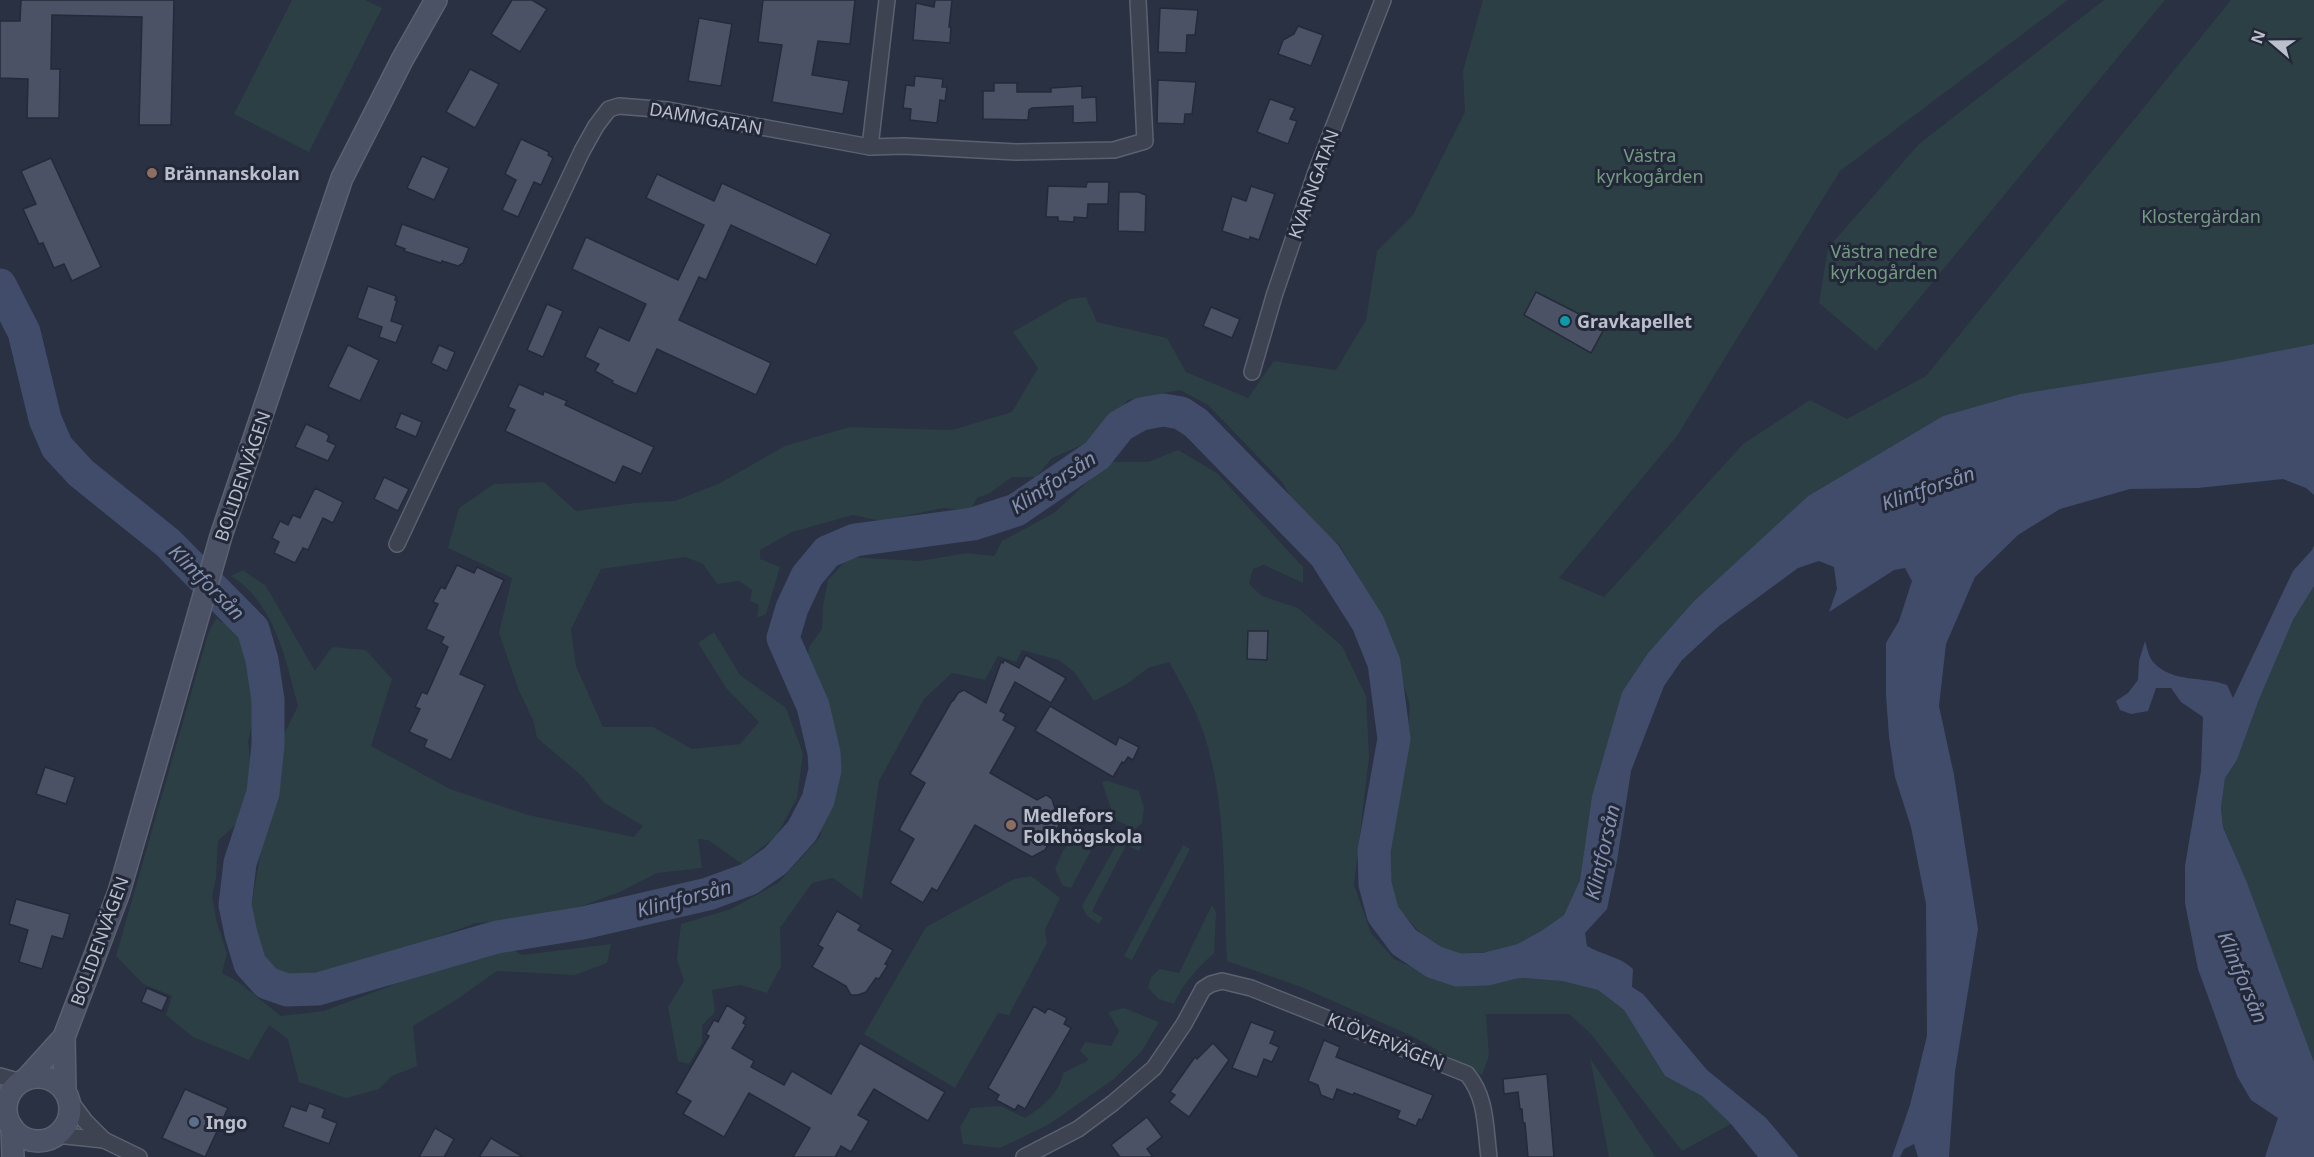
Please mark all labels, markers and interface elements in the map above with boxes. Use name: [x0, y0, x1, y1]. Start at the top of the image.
north arrow: [2242, 12, 2302, 72]
text: N: [2245, 27, 2270, 47]
street label: DAMMGATAN: [648, 96, 764, 140]
street label: KVARNGATAN: [1282, 126, 1344, 242]
park label: Västra kyrkogården: [1596, 143, 1704, 188]
place label: Brännanskolan: [164, 161, 300, 185]
marker: Brännanskolan: [145, 166, 159, 180]
park label: Klostergärdan: [2141, 204, 2261, 228]
park label: Västra nedre kyrkogården: [1830, 239, 1938, 284]
place label: Gravkapellet: [1577, 309, 1692, 333]
marker: Gravkapellet: [1558, 314, 1572, 328]
street label: BOLIDENVÄGEN: [208, 408, 276, 544]
water label: Klintforsån: [1005, 444, 1101, 520]
water label: Klintforsån: [1878, 459, 1978, 517]
water label: Klintforsån: [163, 538, 251, 626]
water label: Klintforsån: [1578, 802, 1626, 902]
place label: Medlefors Folkhögskola: [1023, 803, 1143, 848]
marker: Medlefors Folkhögskola: [1004, 818, 1018, 832]
water label: Klintforsån: [634, 872, 734, 924]
street label: BOLIDENVÄGEN: [64, 873, 134, 1009]
water label: Klintforsån: [2212, 927, 2274, 1027]
street label: KLÖVERVÄGEN: [1324, 1007, 1448, 1075]
place label: Ingo: [206, 1110, 247, 1134]
marker: Ingo: [187, 1115, 201, 1129]

